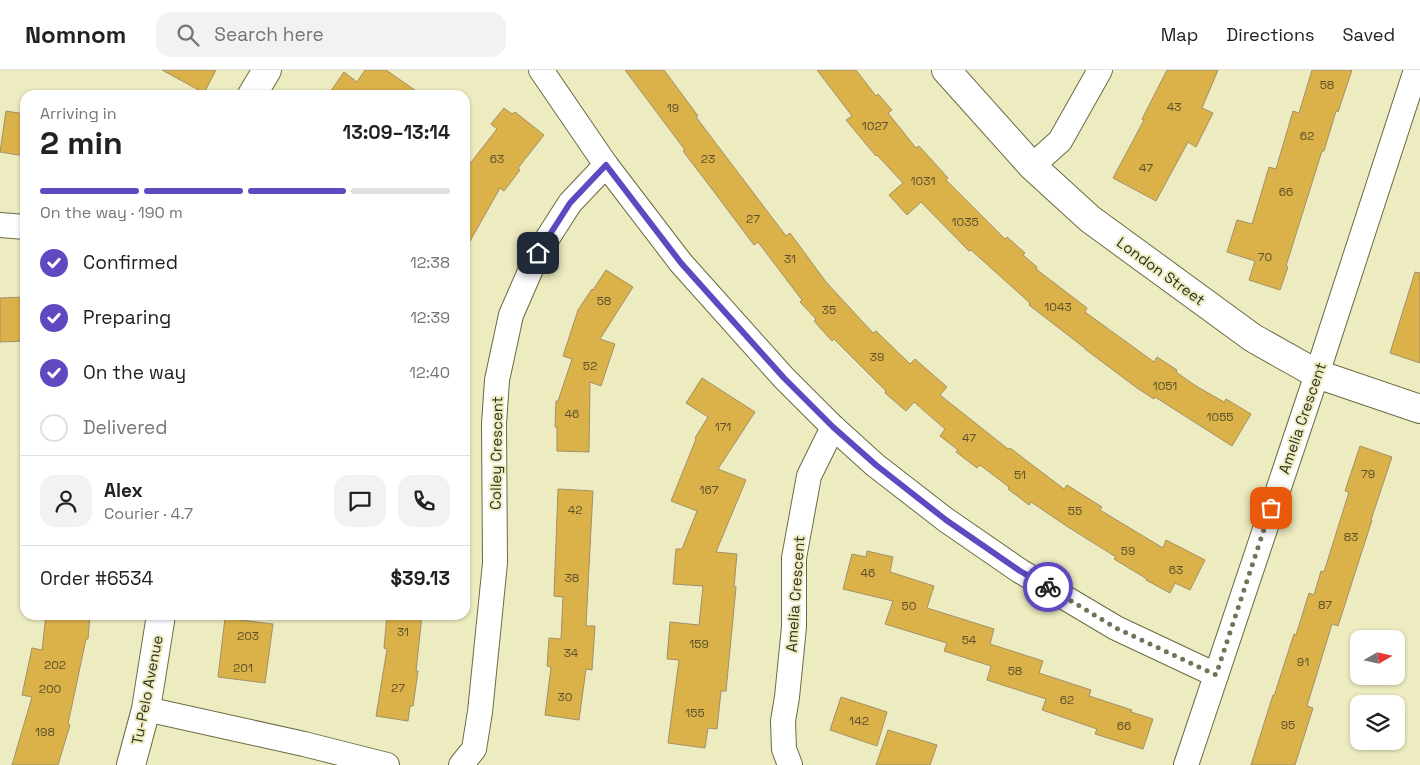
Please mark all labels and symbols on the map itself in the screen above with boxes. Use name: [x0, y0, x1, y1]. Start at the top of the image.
house number: 58: [1320, 77, 1334, 93]
house number: 43: [1167, 99, 1181, 115]
house number: 19: [667, 100, 679, 116]
house number: 1027: [862, 118, 889, 134]
house number: 62: [1300, 128, 1314, 144]
house number: 63: [490, 151, 504, 167]
house number: 23: [701, 151, 715, 167]
house number: 47: [1139, 160, 1153, 176]
house number: 1031: [911, 173, 935, 189]
house number: 66: [1279, 184, 1293, 200]
house number: 27: [746, 211, 760, 227]
house number: 1035: [951, 214, 979, 230]
pin: [517, 232, 559, 274]
street label: London Street: [1113, 233, 1209, 309]
house number: 70: [1258, 249, 1272, 265]
house number: 31: [784, 251, 796, 267]
house number: 58: [597, 293, 611, 309]
house number: 1043: [1044, 299, 1072, 315]
house number: 35: [822, 302, 836, 318]
house number: 39: [870, 349, 884, 365]
house number: 52: [583, 358, 597, 374]
street label: Amelia Crescent: [1274, 360, 1330, 476]
house number: 1051: [1153, 378, 1177, 394]
street label: Colley Crescent: [486, 396, 506, 510]
house number: 46: [565, 406, 579, 422]
house number: 1055: [1206, 409, 1234, 425]
house number: 171: [715, 419, 731, 435]
house number: 47: [962, 430, 976, 446]
house number: 79: [1361, 466, 1375, 482]
house number: 51: [1014, 467, 1026, 483]
house number: 167: [700, 482, 719, 498]
pin: [1250, 487, 1292, 529]
house number: 42: [568, 502, 582, 518]
house number: 55: [1068, 503, 1082, 519]
house number: 83: [1344, 529, 1358, 545]
street label: Amelia Crescent: [781, 535, 809, 653]
house number: 59: [1121, 543, 1135, 559]
courier: [1023, 562, 1073, 612]
house number: 63: [1169, 562, 1183, 578]
house number: 46: [861, 565, 875, 581]
house number: 38: [565, 570, 579, 586]
house number: 87: [1318, 597, 1332, 613]
house number: 50: [902, 598, 916, 614]
house number: 31: [397, 624, 409, 640]
house number: 203: [237, 628, 259, 644]
north arrow: [1350, 630, 1405, 685]
house number: 54: [962, 632, 977, 648]
street label: Tu-Pelo Avenue: [127, 634, 167, 746]
house number: 159: [689, 636, 709, 652]
house number: 34: [564, 645, 579, 661]
house number: 91: [1297, 654, 1309, 670]
house number: 202: [44, 657, 66, 673]
house number: 201: [233, 660, 253, 676]
house number: 58: [1008, 663, 1022, 679]
house number: 27: [391, 680, 405, 696]
house number: 200: [39, 681, 61, 697]
house number: 30: [558, 689, 572, 705]
house number: 62: [1060, 692, 1074, 708]
house number: 155: [685, 705, 705, 721]
house number: 142: [849, 713, 869, 729]
house number: 95: [1281, 717, 1295, 733]
house number: 66: [1117, 718, 1131, 734]
house number: 198: [35, 724, 55, 740]

